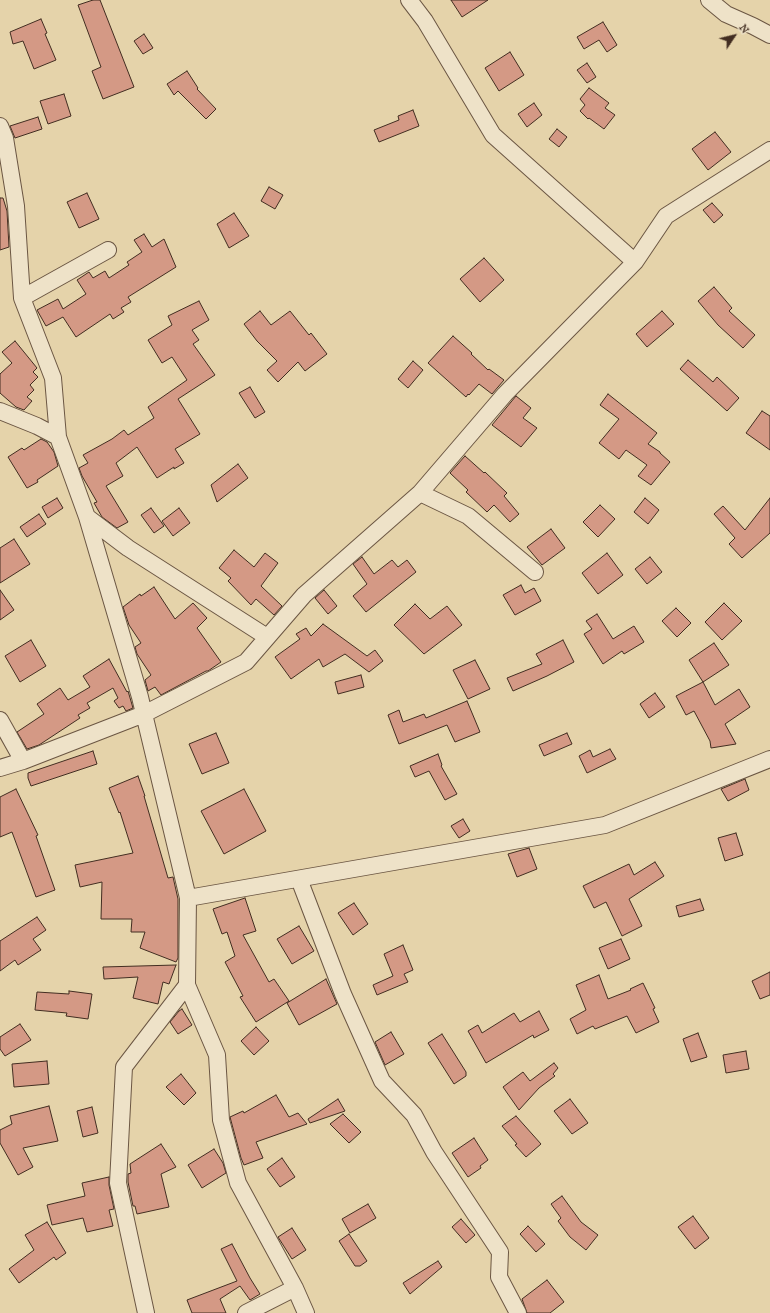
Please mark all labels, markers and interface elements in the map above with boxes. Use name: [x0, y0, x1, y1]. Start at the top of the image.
north arrow: [714, 16, 754, 56]
text: N: [737, 22, 752, 36]

